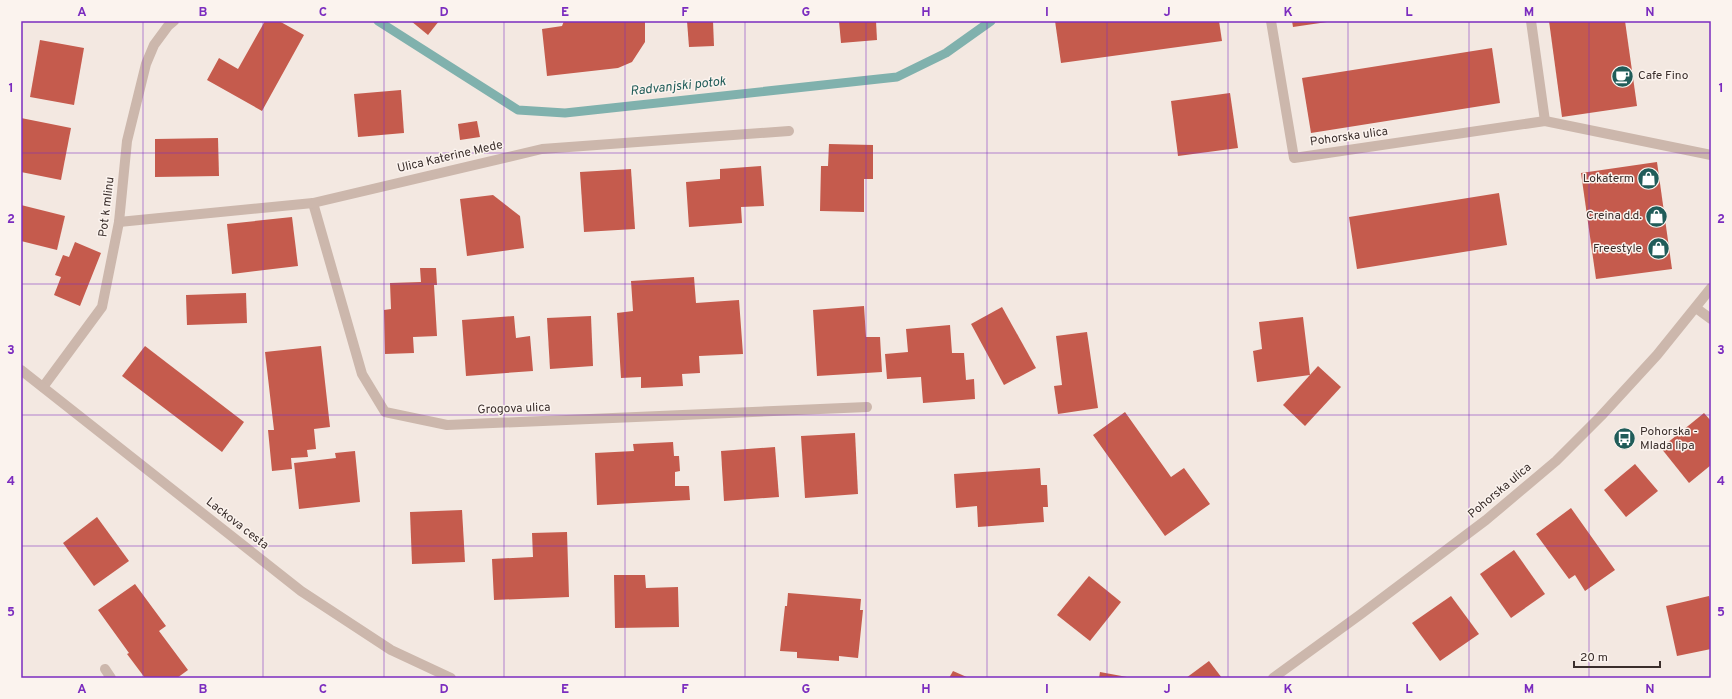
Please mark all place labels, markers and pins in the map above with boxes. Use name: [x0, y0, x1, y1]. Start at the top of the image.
cafe icon: Cafe Fino: [1609, 63, 1635, 89]
place label: Cafe Fino: [1638, 68, 1689, 84]
shop icon: Lokaterm: [1636, 166, 1662, 192]
place label: Lokaterm: [1583, 171, 1634, 187]
shop icon: Creina d.d.: [1644, 203, 1670, 229]
place label: Creina d.d.: [1586, 208, 1642, 224]
shop icon: Freestyle: [1645, 236, 1671, 262]
place label: Freestyle: [1593, 241, 1642, 257]
place label: Pohorska - Mlada lipa: [1640, 424, 1698, 454]
bus stop icon: Pohorska - Mlada lipa: [1612, 426, 1638, 452]

